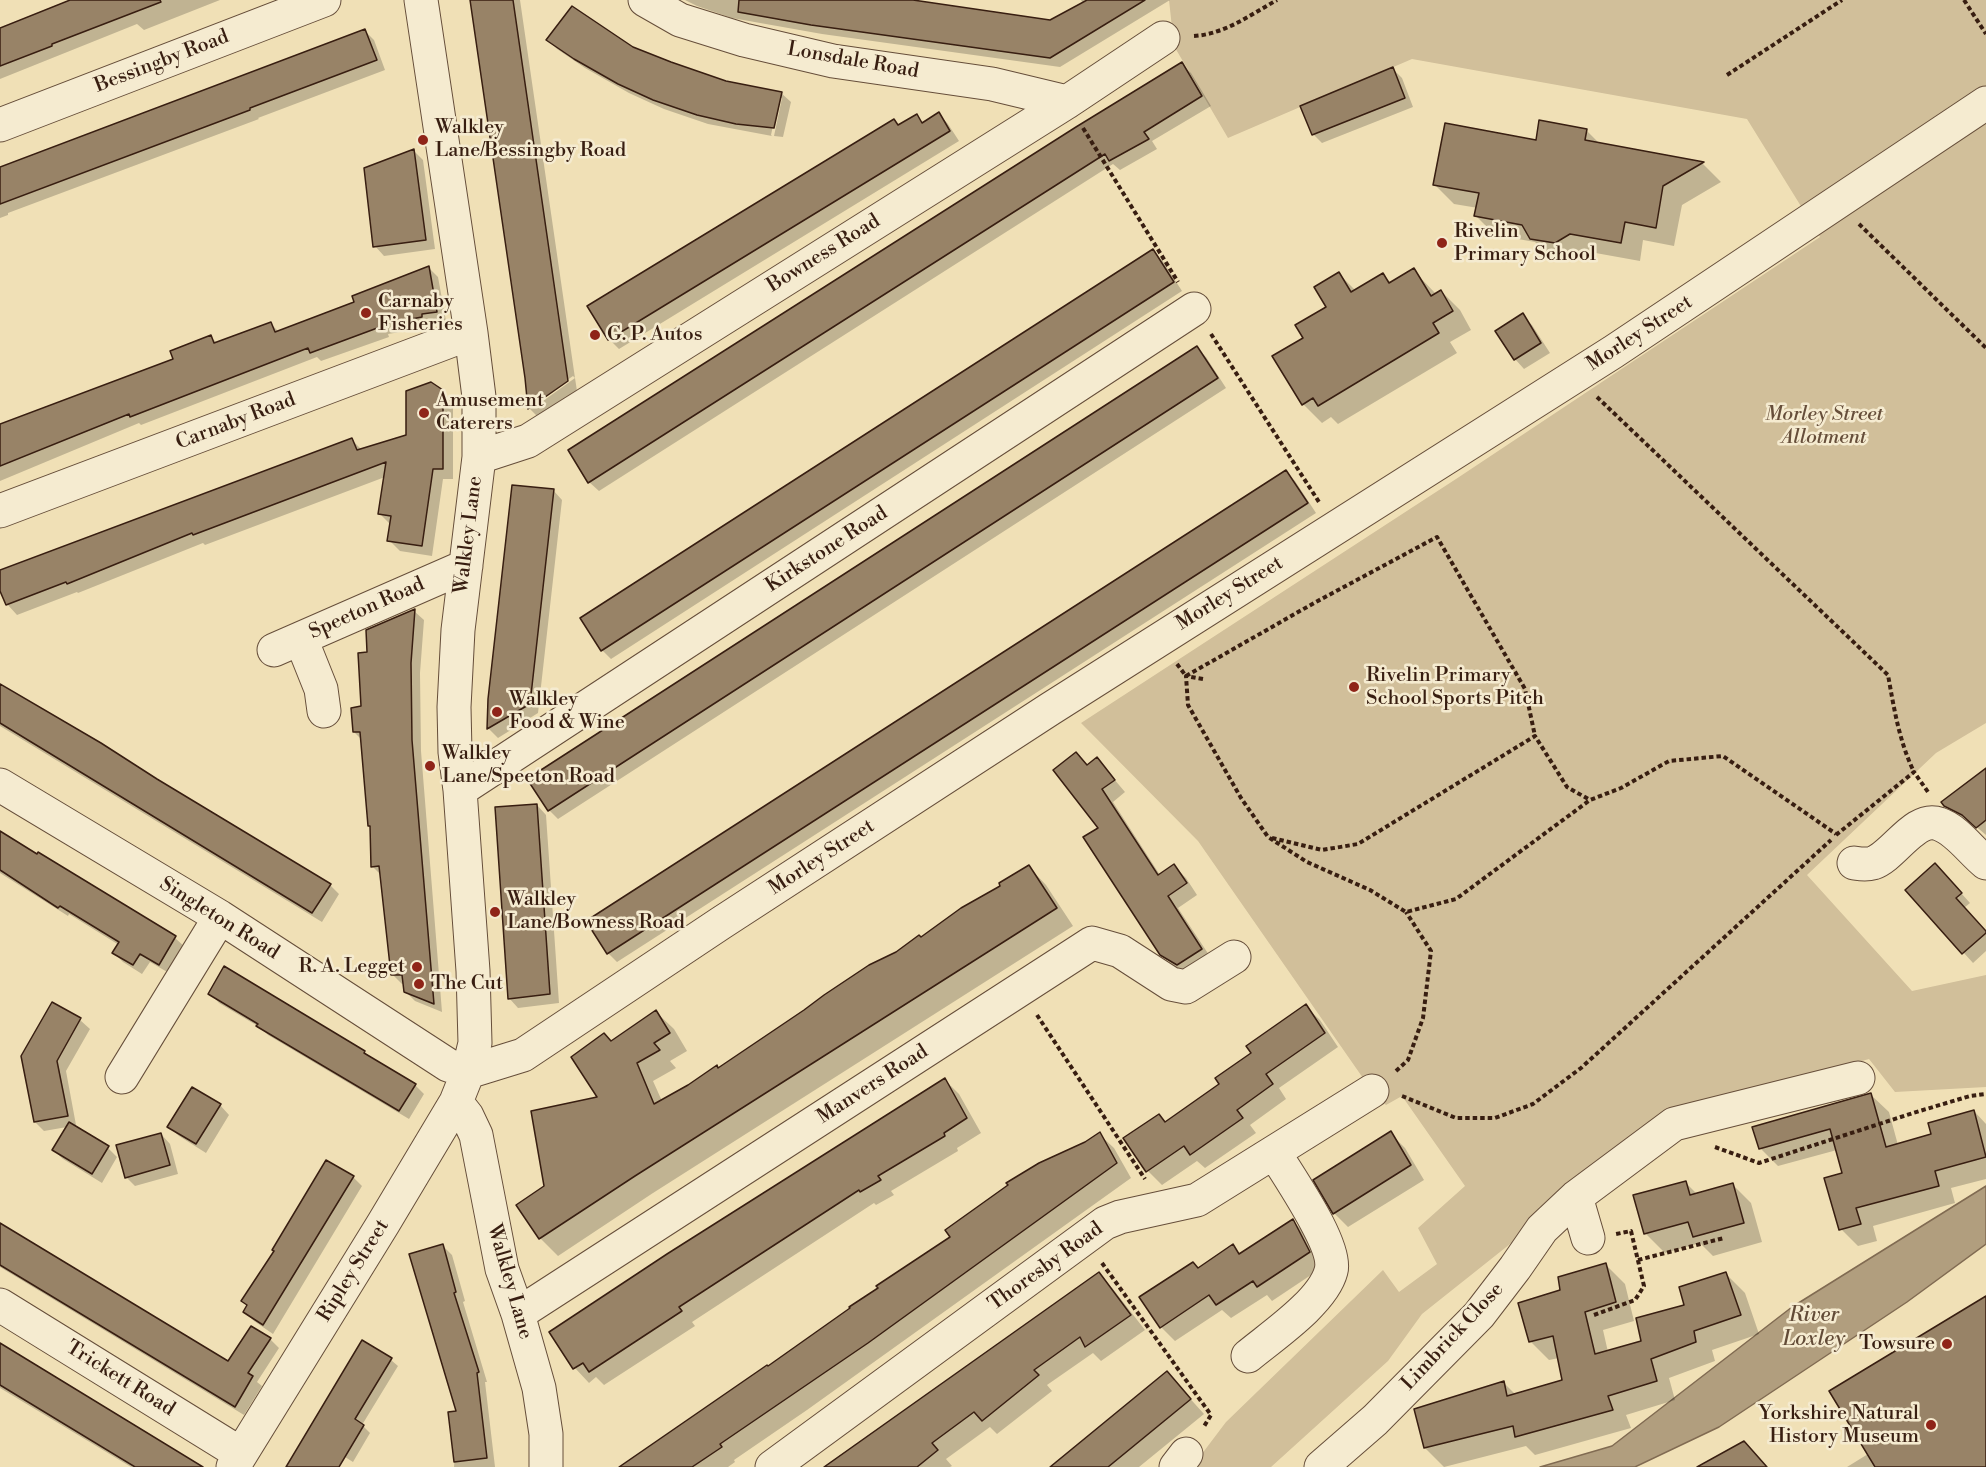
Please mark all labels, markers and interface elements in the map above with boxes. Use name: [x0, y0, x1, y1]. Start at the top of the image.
street label: Bessingby Road: [91, 25, 233, 99]
street label: Lonsdale Road: [785, 38, 921, 84]
place label: Walkley Lane/Bessingby Road: [435, 116, 626, 163]
marker: Walkley Lane/Bessingby Road: [416, 133, 430, 147]
street label: Bowness Road: [763, 210, 885, 298]
place label: Rivelin Primary School: [1454, 220, 1596, 267]
marker: Rivelin Primary School: [1435, 236, 1449, 250]
place label: Carnaby Fisheries: [378, 290, 463, 337]
street label: Morley Street: [1583, 291, 1697, 377]
marker: Carnaby Fisheries: [359, 306, 373, 320]
place label: G. P. Autos: [607, 323, 702, 347]
marker: G. P. Autos: [588, 328, 602, 342]
street label: Carnaby Road: [173, 388, 299, 456]
place label: Amusement Caterers: [436, 389, 544, 436]
park label: Morley Street Allotment: [1765, 403, 1883, 450]
marker: Amusement Caterers: [417, 406, 431, 420]
street label: Walkley Lane: [450, 475, 488, 595]
street label: Kirkstone Road: [762, 502, 892, 598]
street label: Morley Street: [1172, 552, 1288, 636]
street label: Speeton Road: [306, 573, 428, 645]
place label: Rivelin Primary School Sports Pitch: [1366, 664, 1544, 711]
marker: Rivelin Primary School Sports Pitch: [1347, 680, 1361, 694]
place label: Walkley Food & Wine: [509, 688, 625, 735]
marker: Walkley Food & Wine: [490, 705, 504, 719]
place label: Walkley Lane/Speeton Road: [442, 742, 615, 789]
marker: Walkley Lane/Speeton Road: [423, 759, 437, 773]
street label: Morley Street: [765, 815, 879, 901]
street label: Singleton Road: [155, 873, 283, 965]
place label: Walkley Lane/Bowness Road: [507, 888, 685, 935]
marker: Walkley Lane/Bowness Road: [488, 905, 502, 919]
place label: R. A. Legget: [299, 955, 405, 979]
marker: R. A. Legget: [410, 960, 424, 974]
place label: The Cut: [431, 972, 503, 996]
marker: The Cut: [412, 977, 426, 991]
street label: Manvers Road: [813, 1040, 933, 1130]
street label: Ripley Street: [313, 1215, 395, 1327]
street label: Thoresby Road: [984, 1217, 1108, 1317]
street label: Walkley Lane: [481, 1222, 537, 1342]
street label: Limbrick Close: [1397, 1278, 1509, 1396]
water label: River Loxley: [1783, 1303, 1845, 1353]
place label: Towsure: [1859, 1332, 1935, 1356]
street label: Trickett Road: [61, 1336, 179, 1422]
marker: Towsure: [1940, 1337, 1954, 1351]
place label: Yorkshire Natural History Museum: [1759, 1402, 1919, 1449]
marker: Yorkshire Natural History Museum: [1924, 1418, 1938, 1432]

